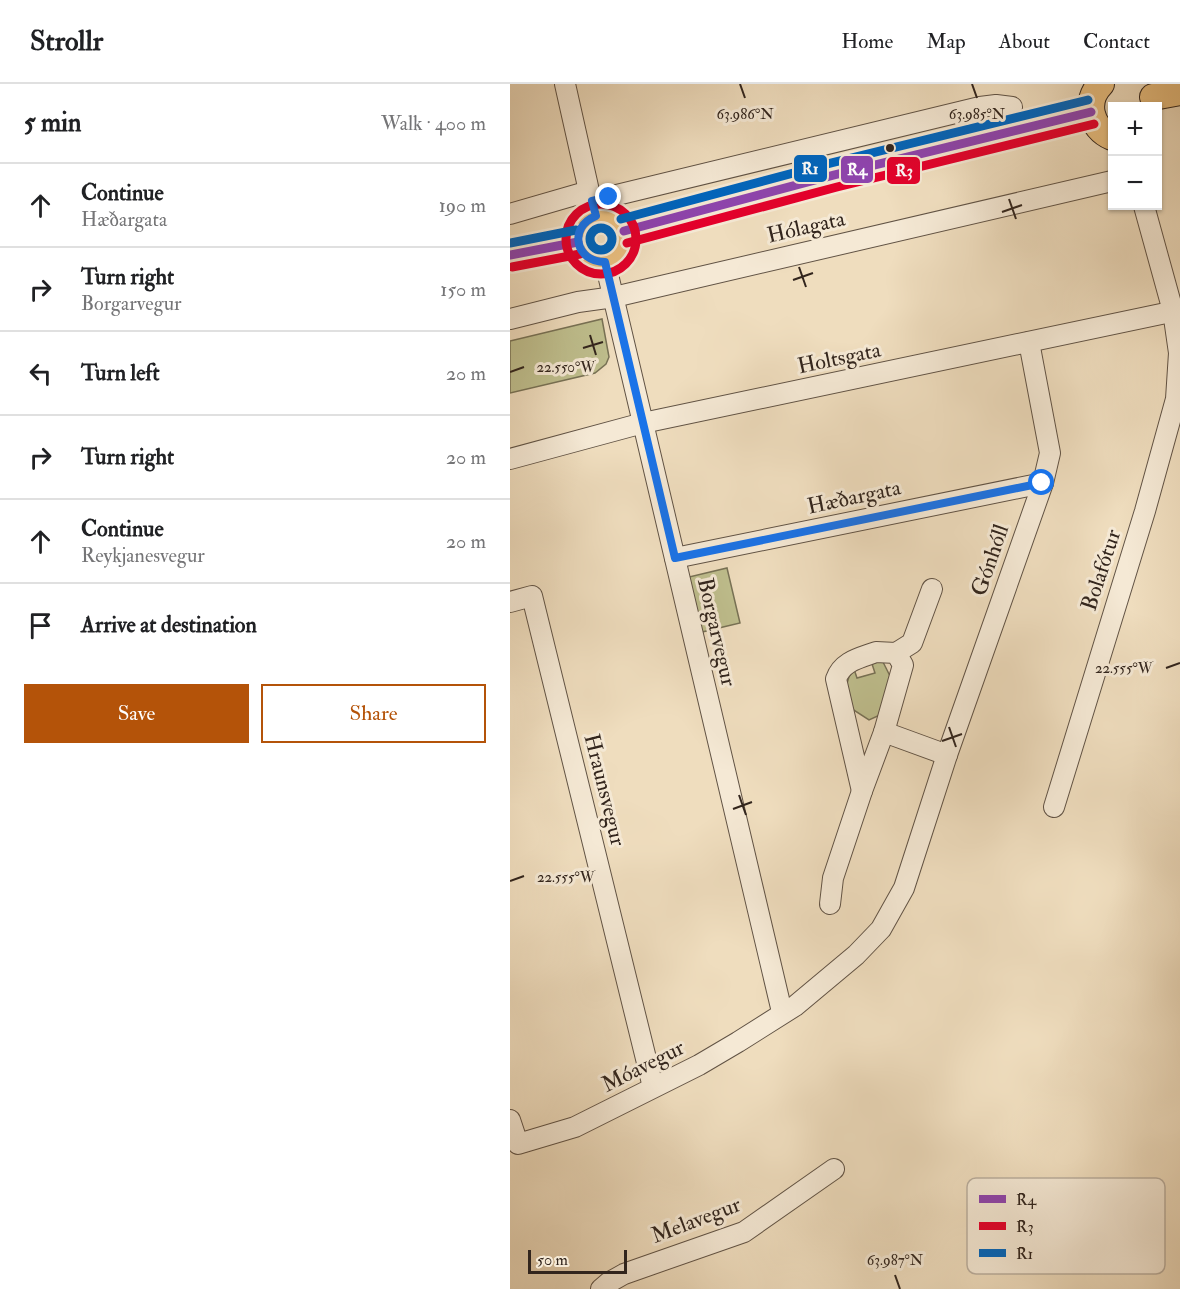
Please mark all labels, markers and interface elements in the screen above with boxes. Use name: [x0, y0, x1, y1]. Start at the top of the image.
text: Strollr: [30, 24, 103, 59]
text: Home: [841, 28, 893, 55]
text: Map: [926, 28, 966, 55]
text: About: [999, 28, 1050, 55]
text: Contact: [1083, 28, 1150, 55]
map controls: [1108, 102, 1162, 210]
button: +: [1108, 102, 1162, 156]
text: 63.986°N: [716, 105, 774, 124]
text: 63.985°N: [949, 105, 1006, 124]
text: 5 min: [24, 107, 81, 139]
text: Walk · 400 m: [381, 111, 486, 136]
unlabelled marker: [884, 142, 896, 154]
line badge: R1: [793, 154, 828, 183]
line badge: R4: [840, 155, 874, 184]
line badge: R3: [886, 156, 921, 185]
button: −: [1108, 156, 1162, 210]
text: R1: [801, 159, 819, 179]
text: R4: [847, 160, 868, 180]
text: R3: [895, 161, 913, 181]
text: Continue: [81, 179, 164, 207]
route end: [595, 183, 621, 209]
icon: ahead: [24, 189, 57, 222]
text: 190 m: [439, 193, 486, 218]
street label: Hólagata: [764, 204, 849, 250]
text: Hæðargata: [81, 207, 167, 232]
text: Turn right: [81, 263, 174, 291]
icon: right: [24, 273, 57, 306]
text: 150 m: [440, 277, 486, 302]
text: Borgarvegur: [81, 291, 181, 316]
street label: Holtsgata: [795, 335, 884, 380]
icon: left: [24, 357, 57, 390]
text: 22.550°W: [536, 358, 596, 377]
text: Turn left: [81, 359, 160, 387]
text: 20 m: [446, 361, 486, 386]
icon: right: [24, 441, 57, 474]
text: Turn right: [81, 443, 174, 471]
text: 20 m: [446, 445, 486, 470]
route start: [1028, 469, 1054, 495]
street label: Hæðargata: [805, 473, 904, 521]
text: Continue: [81, 515, 164, 543]
street label: Gónhóll: [965, 520, 1015, 599]
icon: ahead: [24, 525, 57, 558]
street label: Bolafótur: [1075, 525, 1128, 614]
text: 20 m: [446, 529, 486, 554]
text: Reykjanesvegur: [81, 543, 205, 568]
street label: Borgarvegur: [691, 575, 743, 690]
icon: arrive: [24, 609, 57, 642]
text: Arrive at destination: [81, 611, 257, 639]
text: 22.555°W: [1095, 659, 1154, 678]
button: Save: [24, 684, 249, 743]
button: Share: [261, 684, 486, 743]
street label: Hraunsvegur: [578, 731, 633, 850]
text: 22.555°W: [537, 868, 596, 887]
street label: Móavegur: [597, 1033, 690, 1099]
legend: [967, 1178, 1165, 1274]
street label: Melavegur: [647, 1190, 745, 1250]
text: R4: [1016, 1190, 1037, 1210]
text: R3: [1016, 1217, 1034, 1237]
text: R1: [1016, 1244, 1033, 1264]
scale bar: [528, 1247, 627, 1274]
text: 50 m: [537, 1250, 568, 1270]
text: 63.987°N: [867, 1251, 924, 1270]

